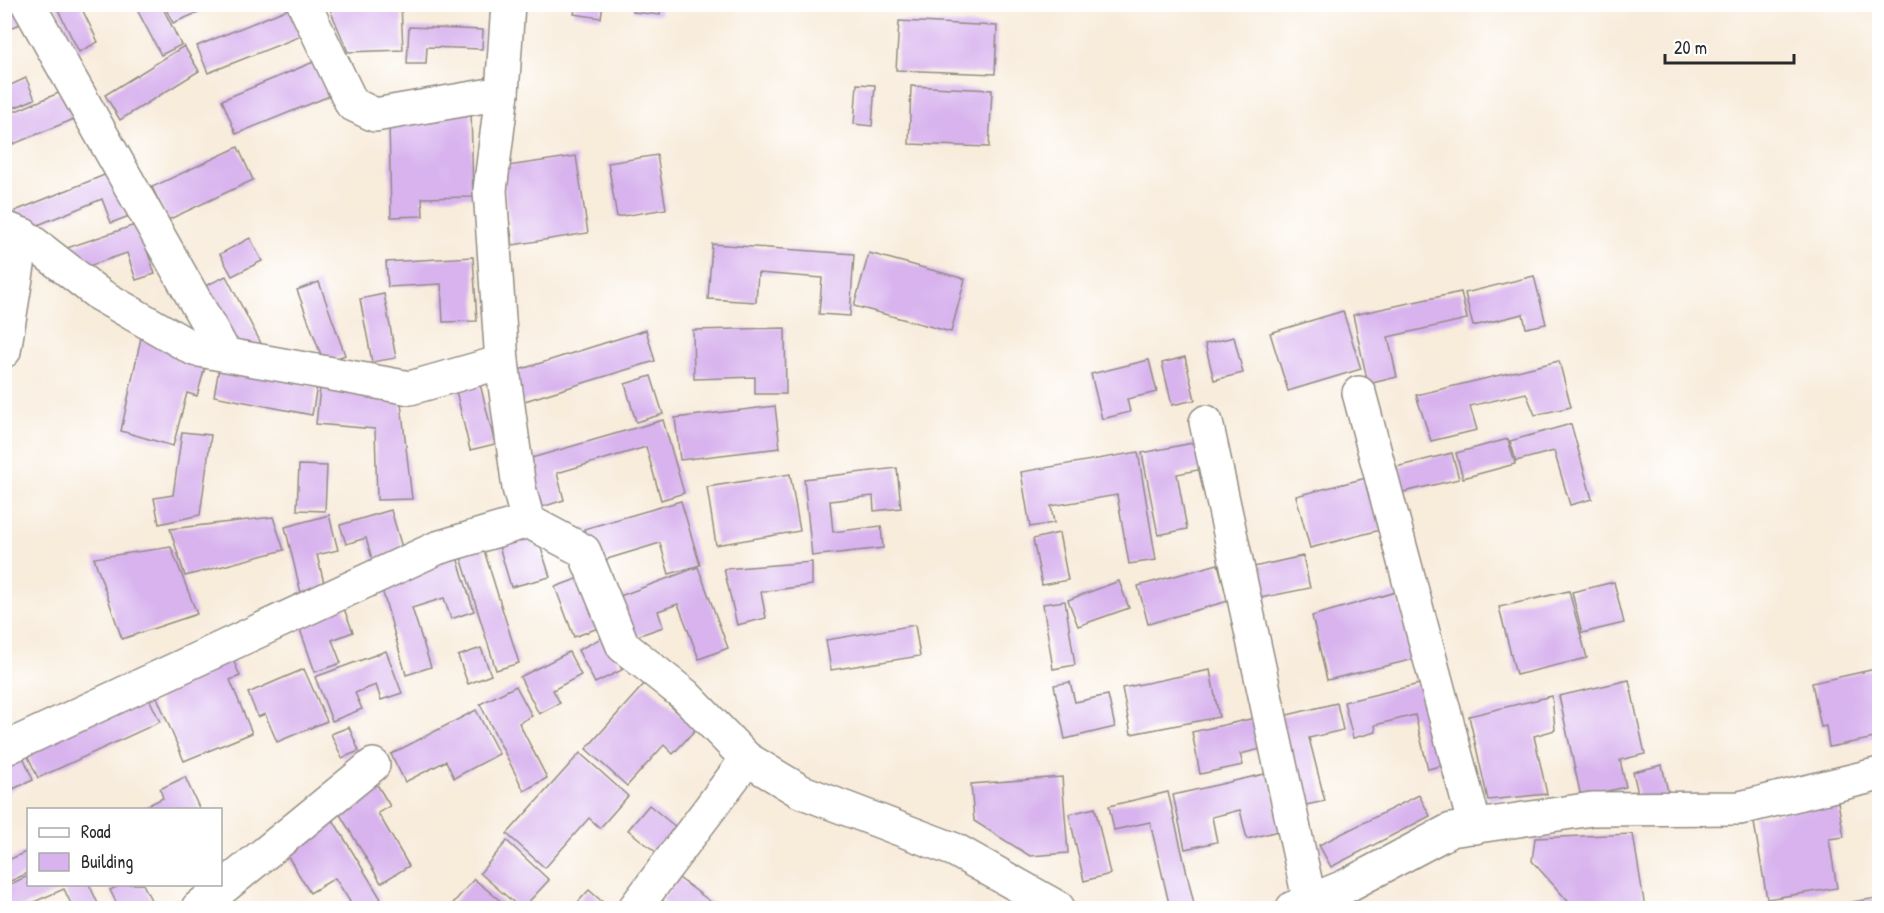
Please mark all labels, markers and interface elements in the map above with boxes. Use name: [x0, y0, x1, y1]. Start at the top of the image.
scale bar: [1665, 27, 1794, 65]
text: 20 m: [1674, 35, 1707, 60]
legend: [27, 808, 222, 886]
text: Road: [81, 819, 111, 844]
text: Building: [81, 849, 133, 874]

